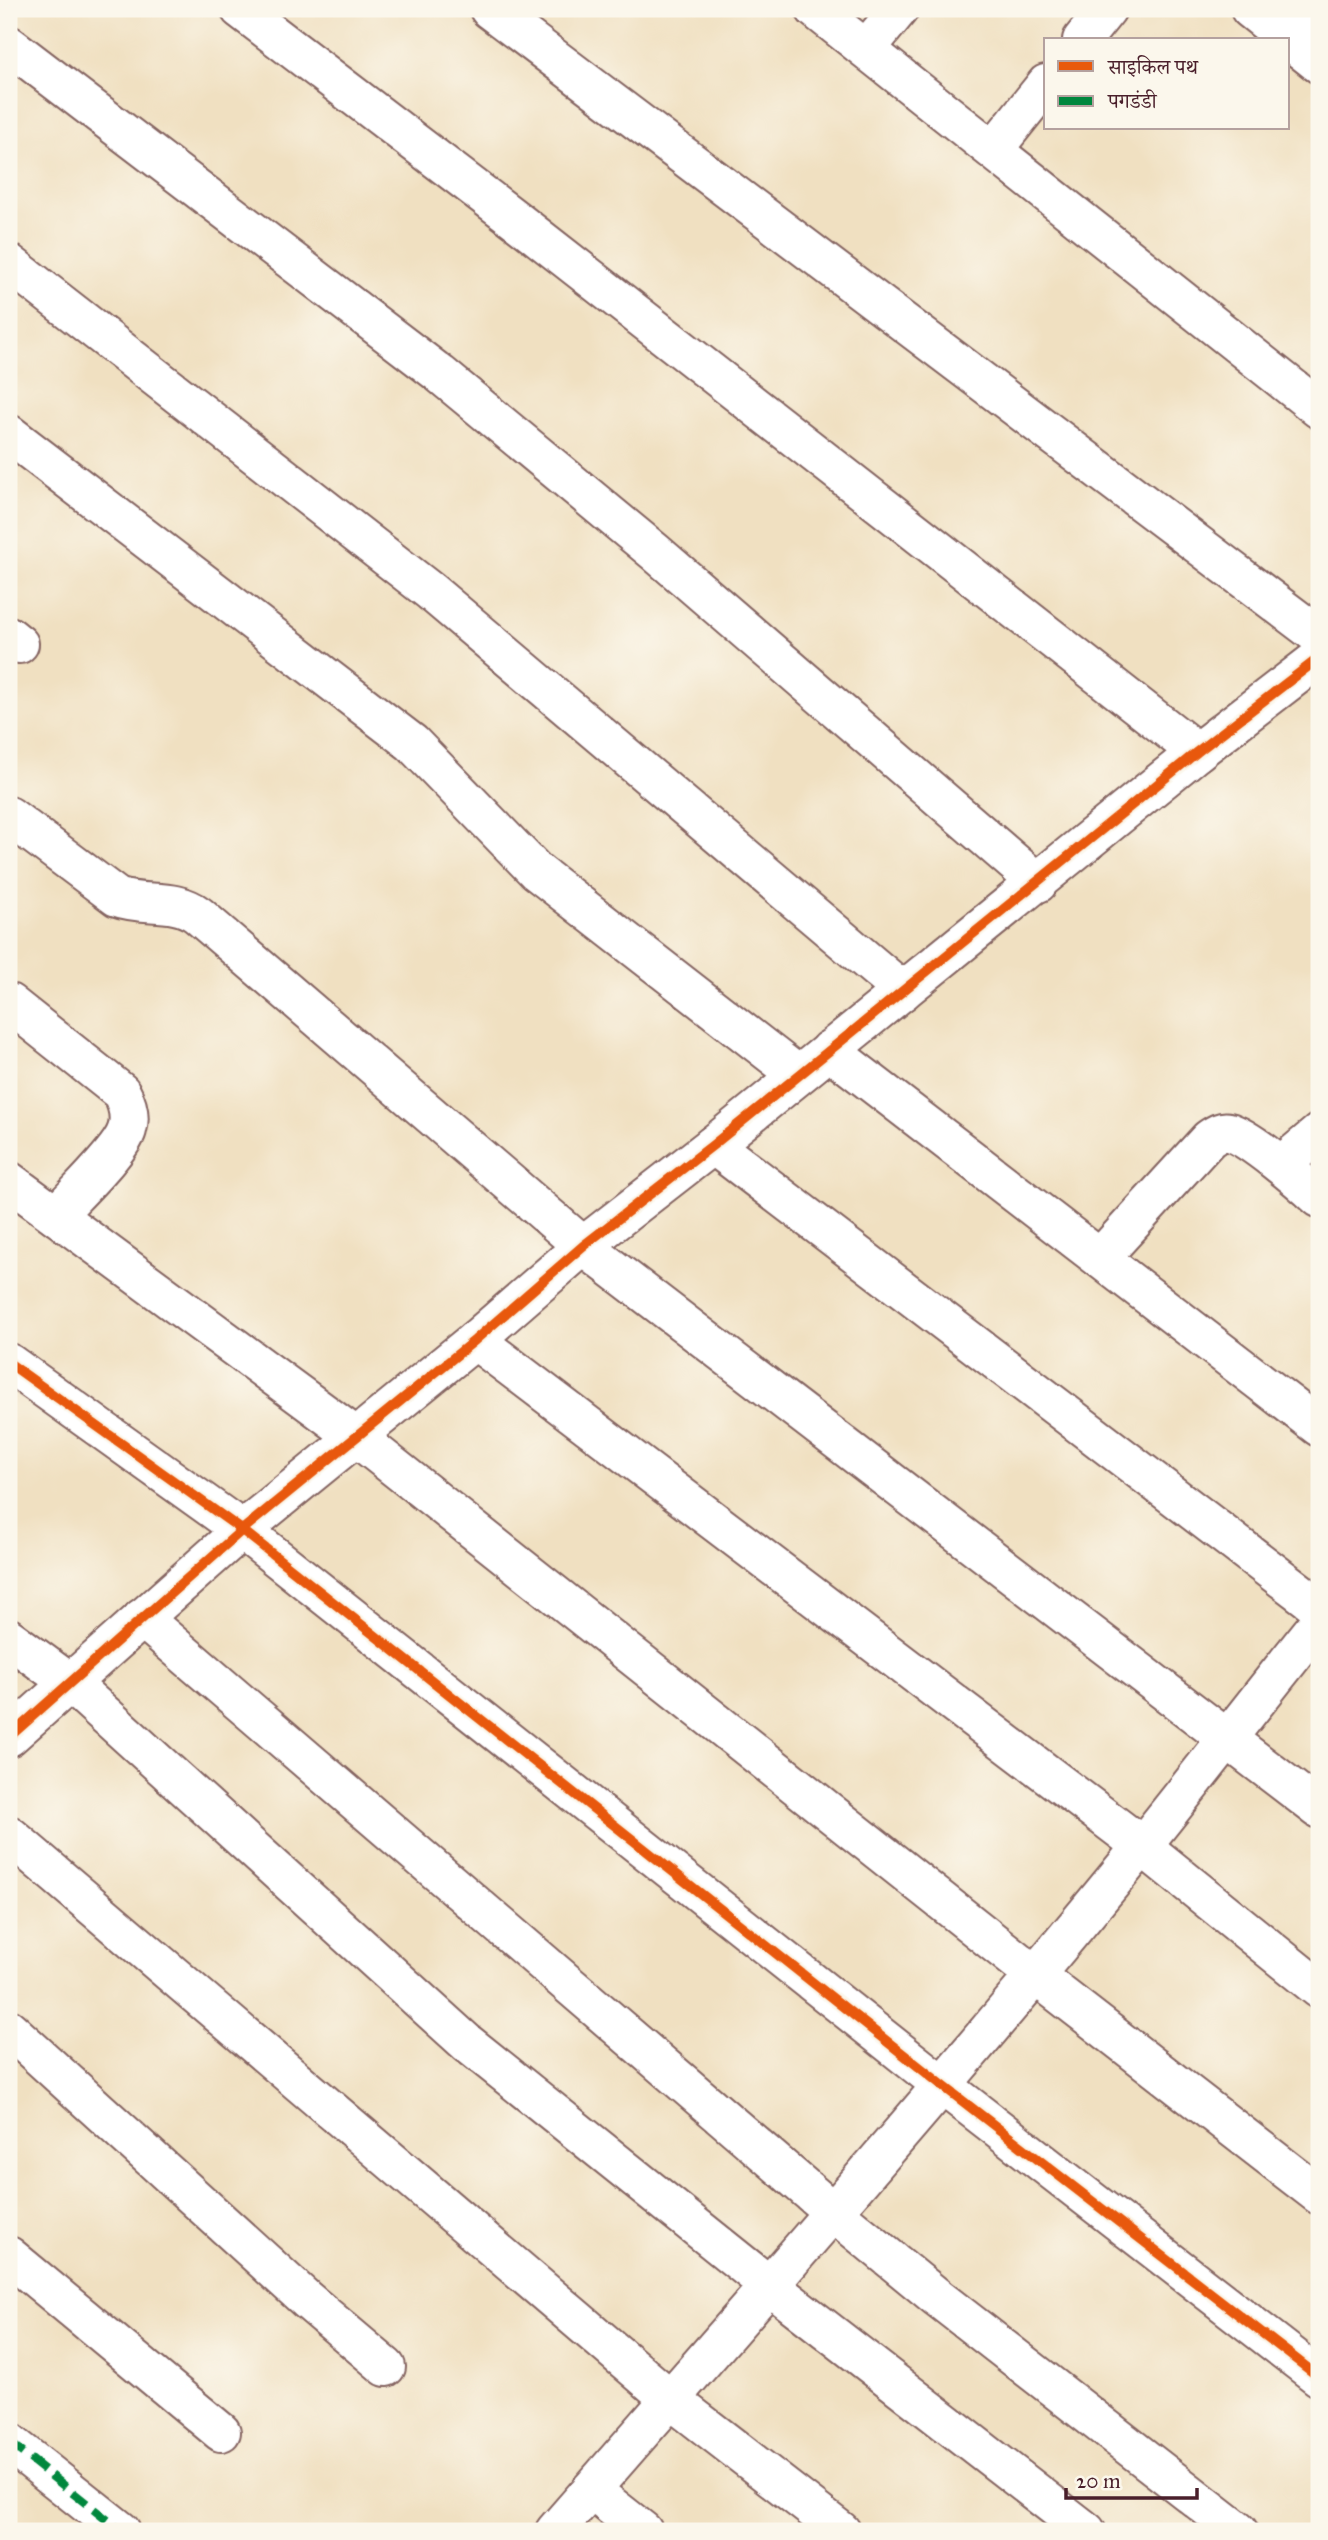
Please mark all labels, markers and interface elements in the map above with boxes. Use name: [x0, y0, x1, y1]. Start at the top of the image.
legend: [1044, 38, 1290, 130]
text: साइकिल पथ: [1107, 54, 1200, 80]
text: पगडंडी: [1107, 88, 1158, 114]
scale bar: [1066, 2456, 1197, 2500]
text: 20 m: [1076, 2468, 1121, 2494]

